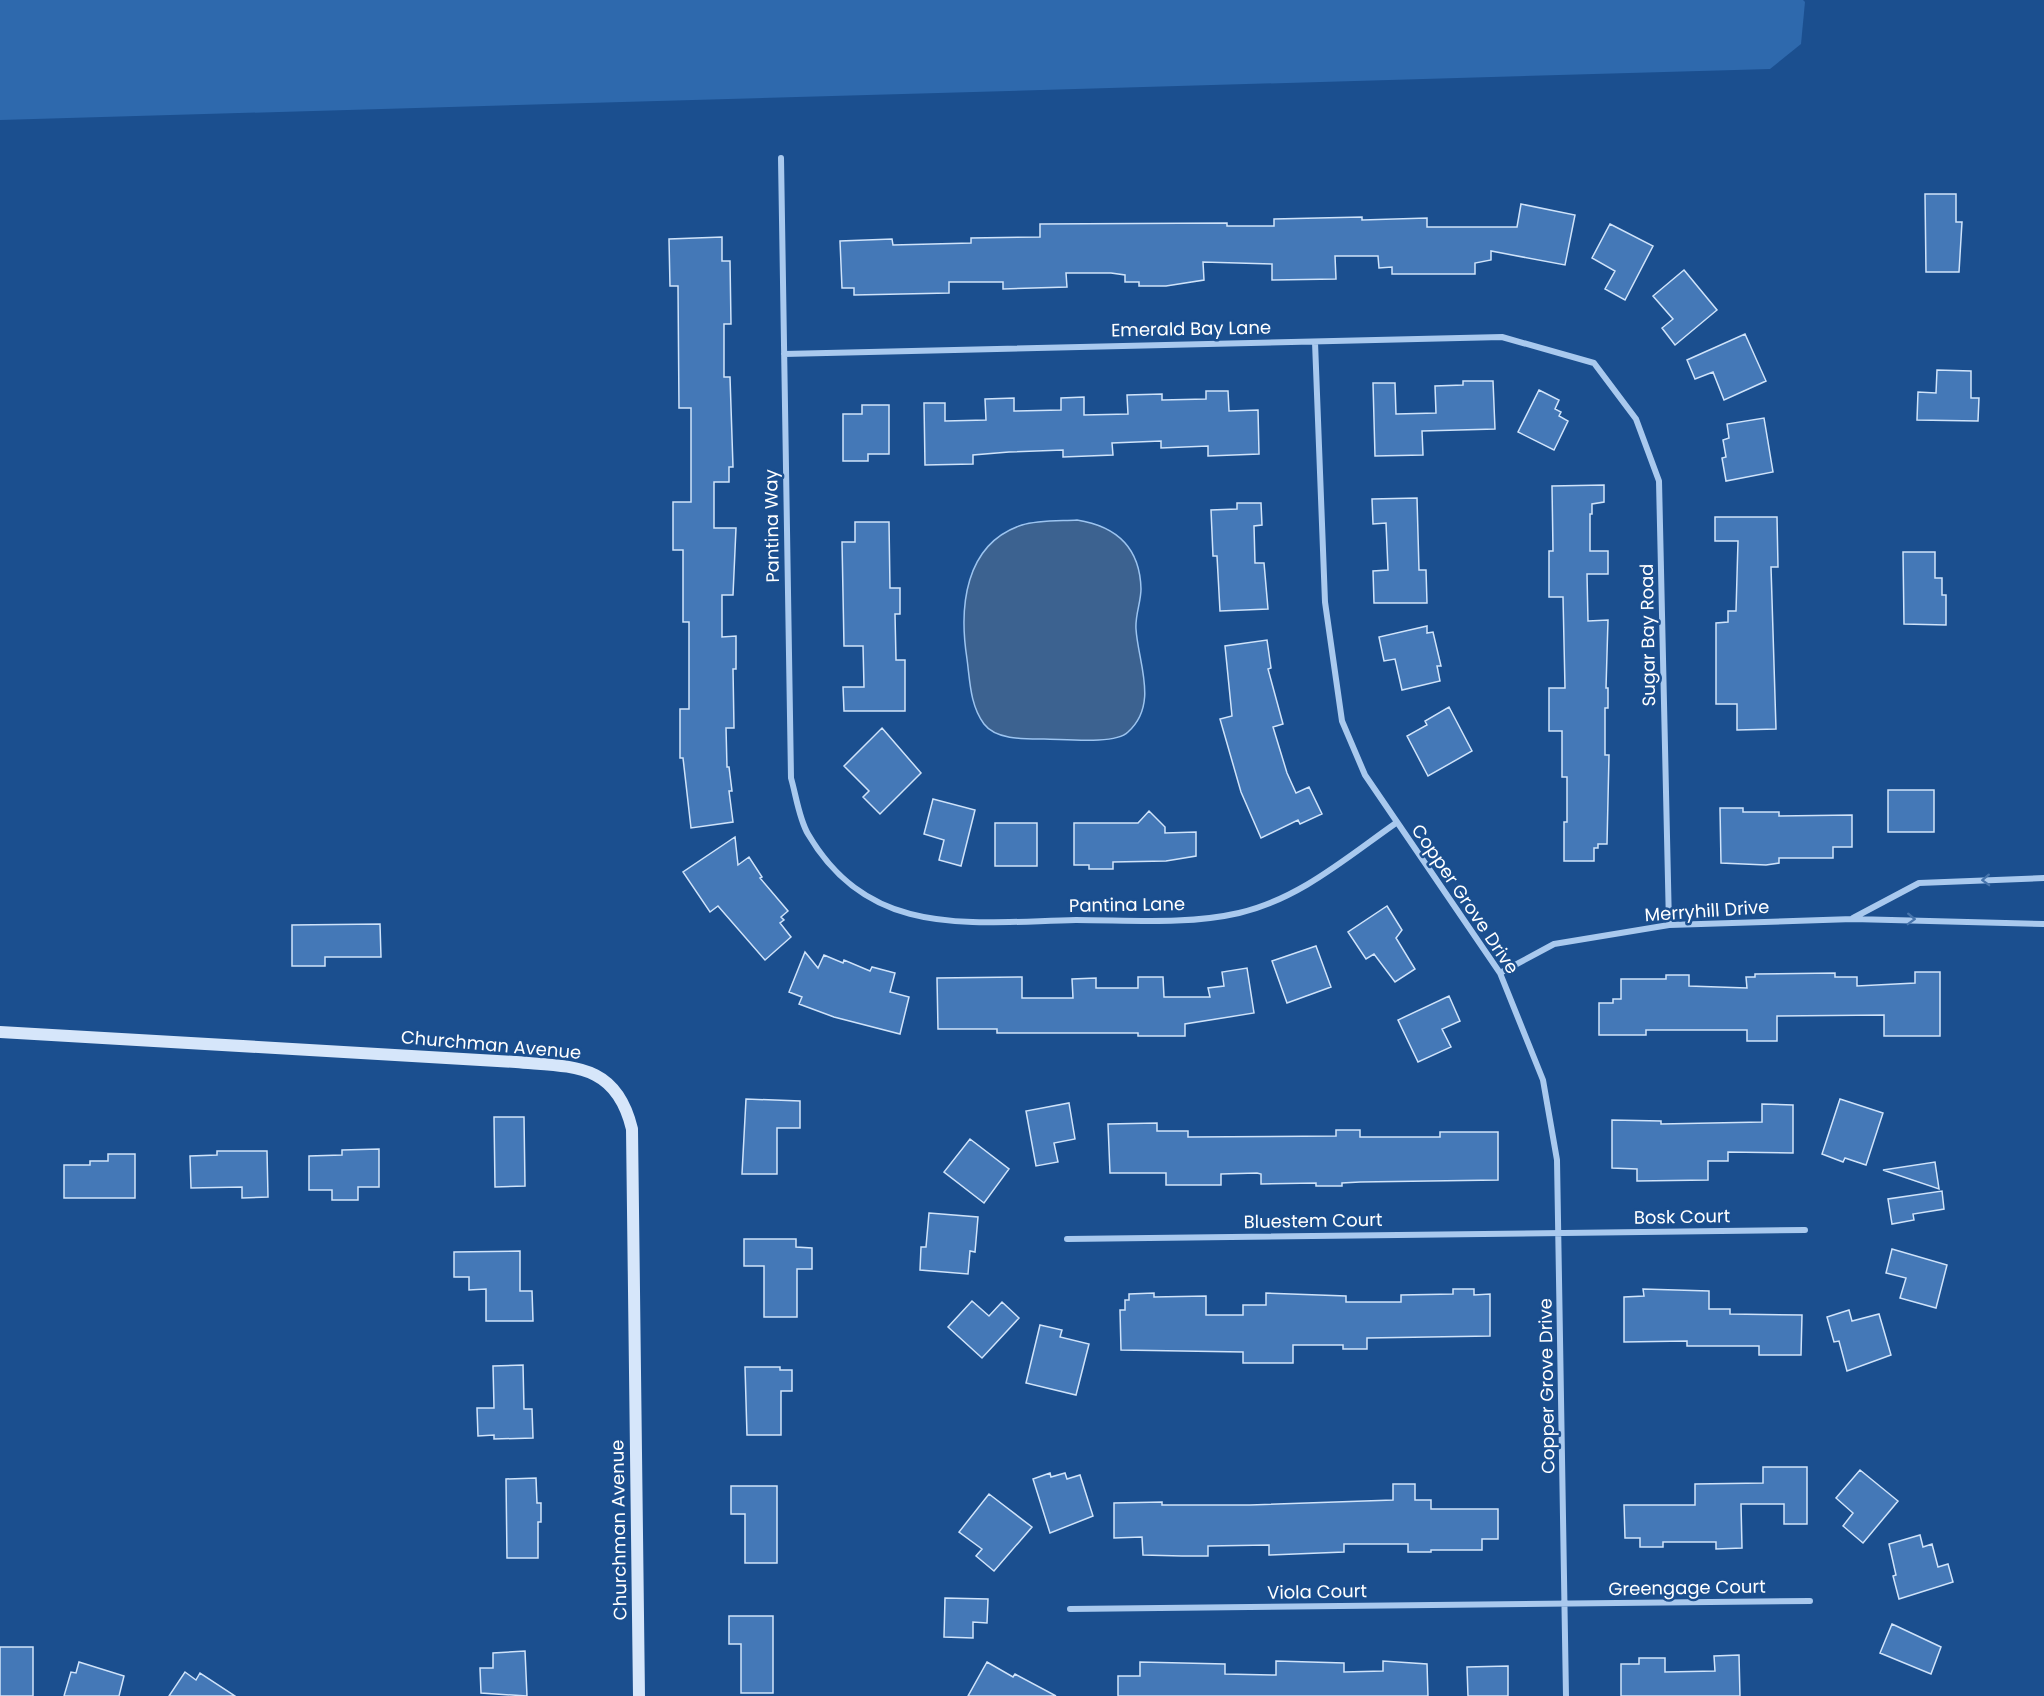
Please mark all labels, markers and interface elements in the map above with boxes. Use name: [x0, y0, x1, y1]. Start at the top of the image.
street label: Emerald Bay Lane: [1111, 315, 1271, 342]
street label: Pantina Way: [758, 469, 785, 583]
street label: Sugar Bay Road: [1634, 563, 1661, 707]
street label: Copper Grove Drive: [1406, 819, 1525, 979]
one-way arrow: [1981, 874, 1990, 886]
street label: Pantina Lane: [1069, 891, 1185, 918]
street label: Merryhill Drive: [1644, 894, 1770, 927]
one-way arrow: [1907, 913, 1916, 926]
street label: Churchman Avenue: [400, 1024, 582, 1065]
street label: Bosk Court: [1634, 1203, 1730, 1230]
street label: Bluestem Court: [1243, 1207, 1383, 1234]
street label: Copper Grove Drive: [1532, 1298, 1561, 1474]
street label: Churchman Avenue: [604, 1439, 633, 1621]
street label: Greengage Court: [1608, 1574, 1766, 1601]
street label: Viola Court: [1267, 1578, 1367, 1605]

